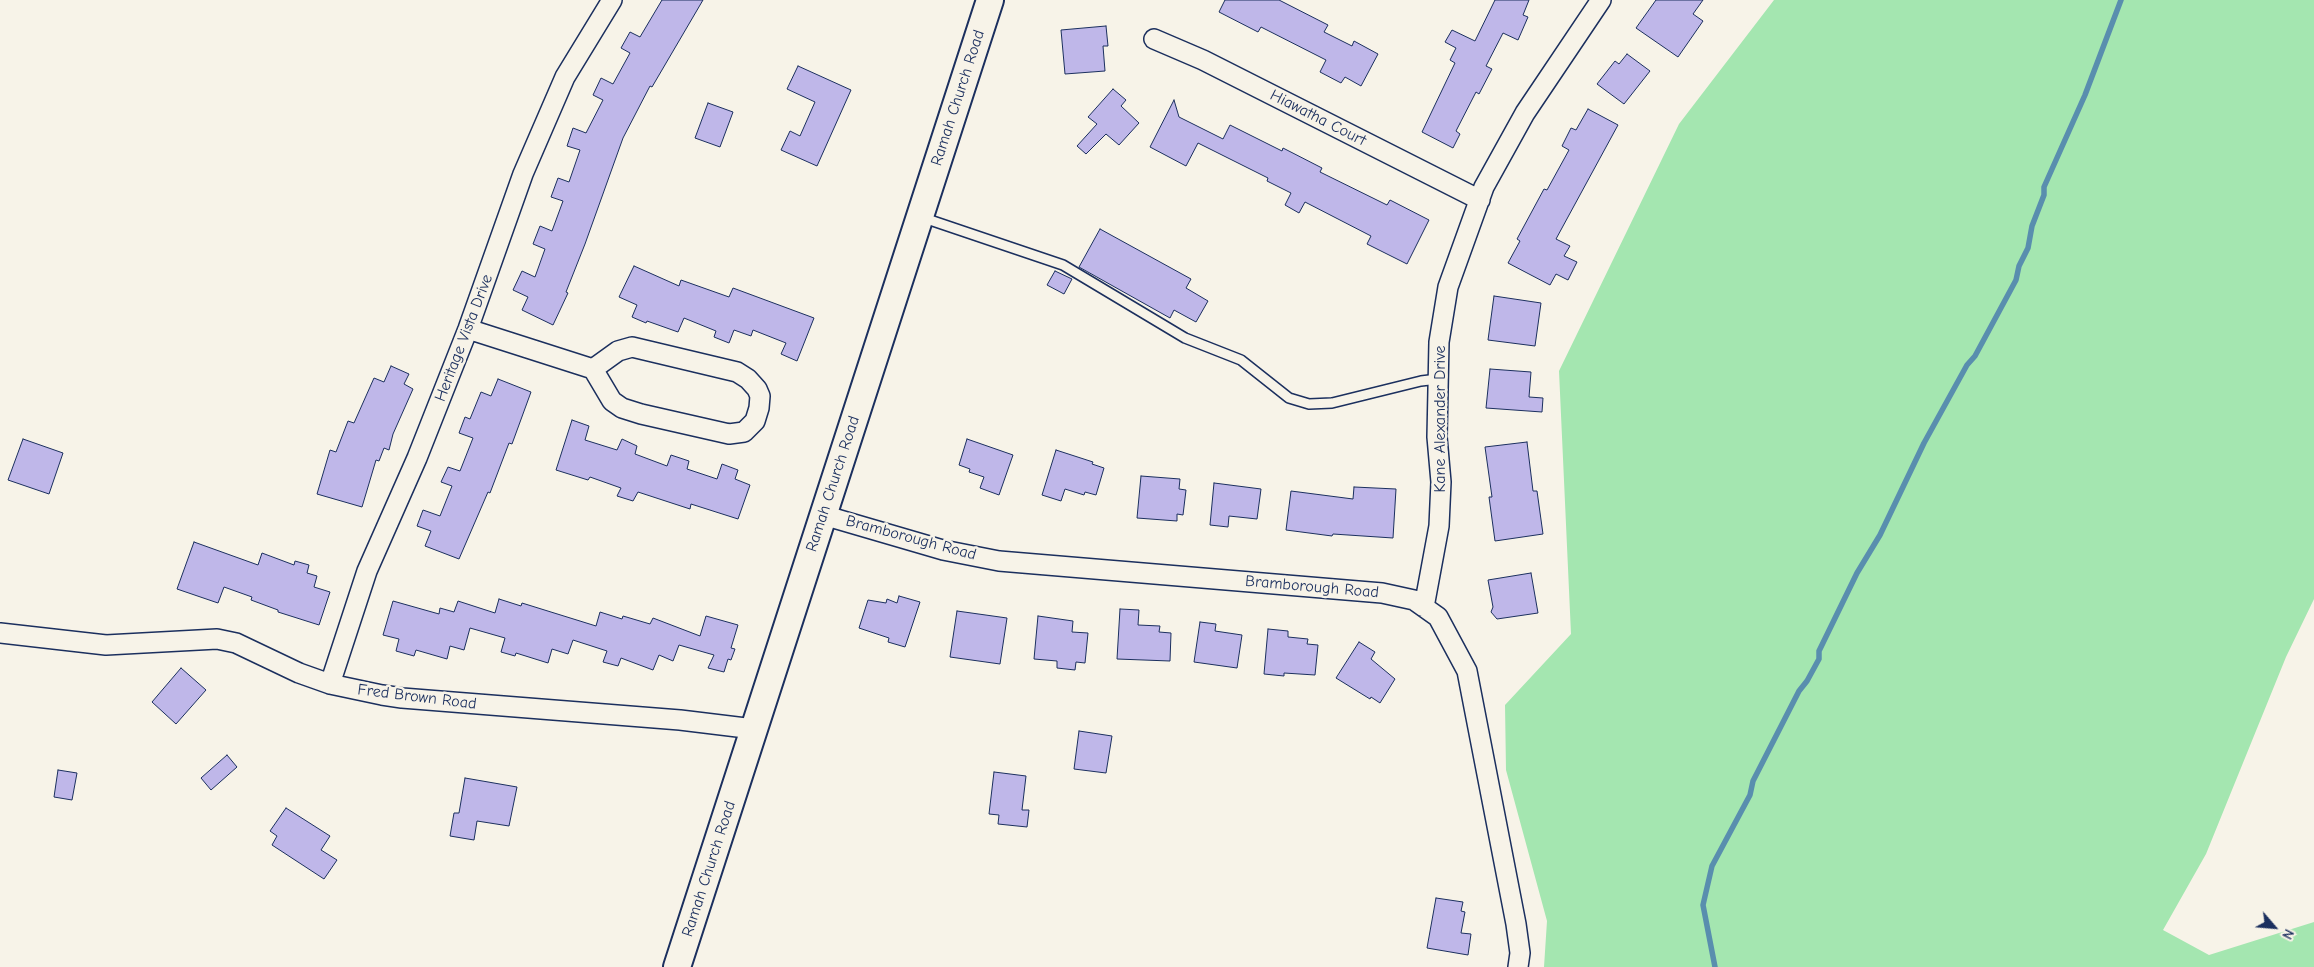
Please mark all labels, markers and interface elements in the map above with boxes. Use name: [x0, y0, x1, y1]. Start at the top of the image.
street label: Ramah Church Road: [927, 28, 989, 168]
street label: Hiawatha Court: [1267, 86, 1369, 150]
street label: Heritage Vista Drive: [431, 272, 497, 404]
street label: Kane Alexander Drive: [1430, 345, 1450, 493]
street label: Ramah Church Road: [802, 414, 864, 554]
street label: Bramborough Road: [844, 511, 978, 565]
street label: Bramborough Road: [1244, 572, 1380, 602]
street label: Fred Brown Road: [356, 680, 478, 714]
street label: Ramah Church Road: [678, 799, 740, 939]
north arrow: [2249, 902, 2299, 952]
text: N: [2278, 926, 2297, 942]

